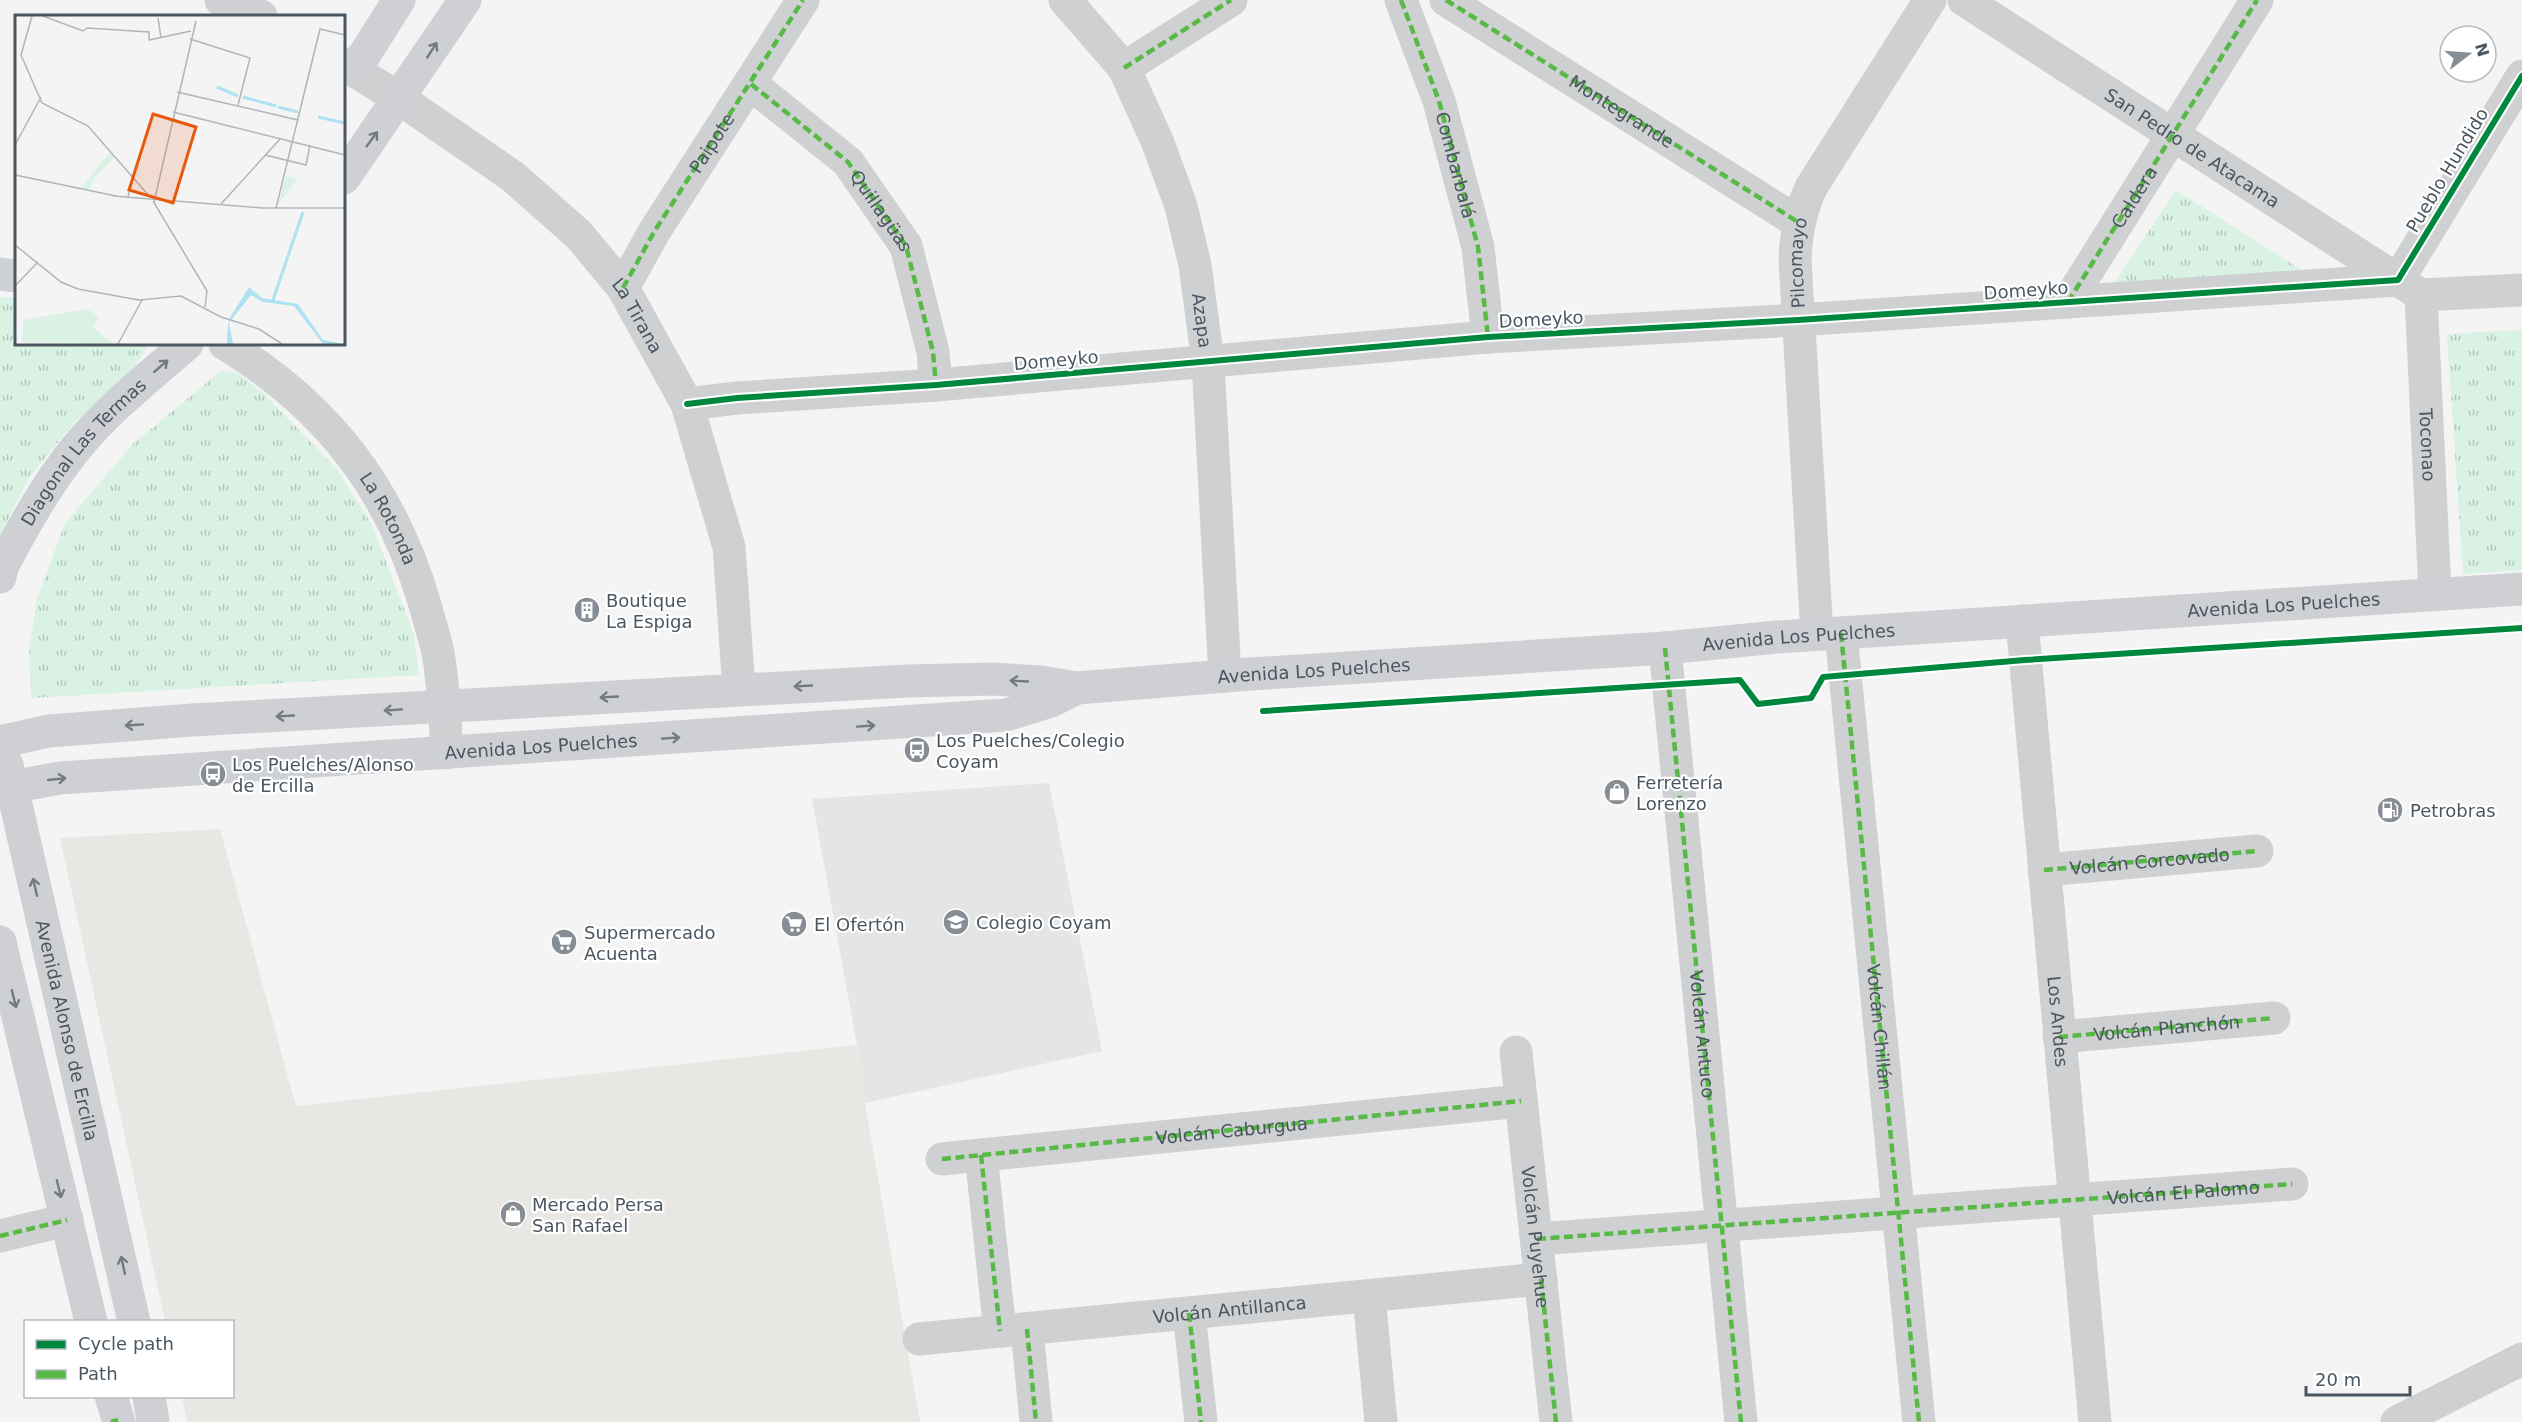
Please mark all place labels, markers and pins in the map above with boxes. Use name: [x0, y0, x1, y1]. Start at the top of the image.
place label: Boutique La Espiga: [606, 590, 692, 632]
building icon: Boutique La Espiga: [572, 595, 602, 625]
place label: Los Puelches/Colegio Coyam: [936, 730, 1125, 772]
bus stop icon: Los Puelches/Colegio Coyam: [902, 735, 932, 765]
place label: Los Puelches/Alonso de Ercilla: [232, 754, 414, 796]
bus stop icon: Los Puelches/Alonso de Ercilla: [198, 759, 228, 789]
place label: Ferretería Lorenzo: [1636, 772, 1723, 814]
shop icon: Ferretería Lorenzo: [1602, 777, 1632, 807]
fuel station icon: Petrobras: [2375, 795, 2405, 825]
place label: Petrobras: [2410, 800, 2496, 821]
school or university icon: Colegio Coyam: [941, 907, 971, 937]
supermarket icon: El Ofertón: [779, 909, 809, 939]
place label: Colegio Coyam: [976, 912, 1112, 933]
place label: El Ofertón: [814, 914, 905, 935]
place label: Supermercado Acuenta: [584, 922, 715, 964]
supermarket icon: Supermercado Acuenta: [549, 927, 579, 957]
place label: Mercado Persa San Rafael: [532, 1194, 664, 1236]
shop icon: Mercado Persa San Rafael: [498, 1199, 528, 1229]

